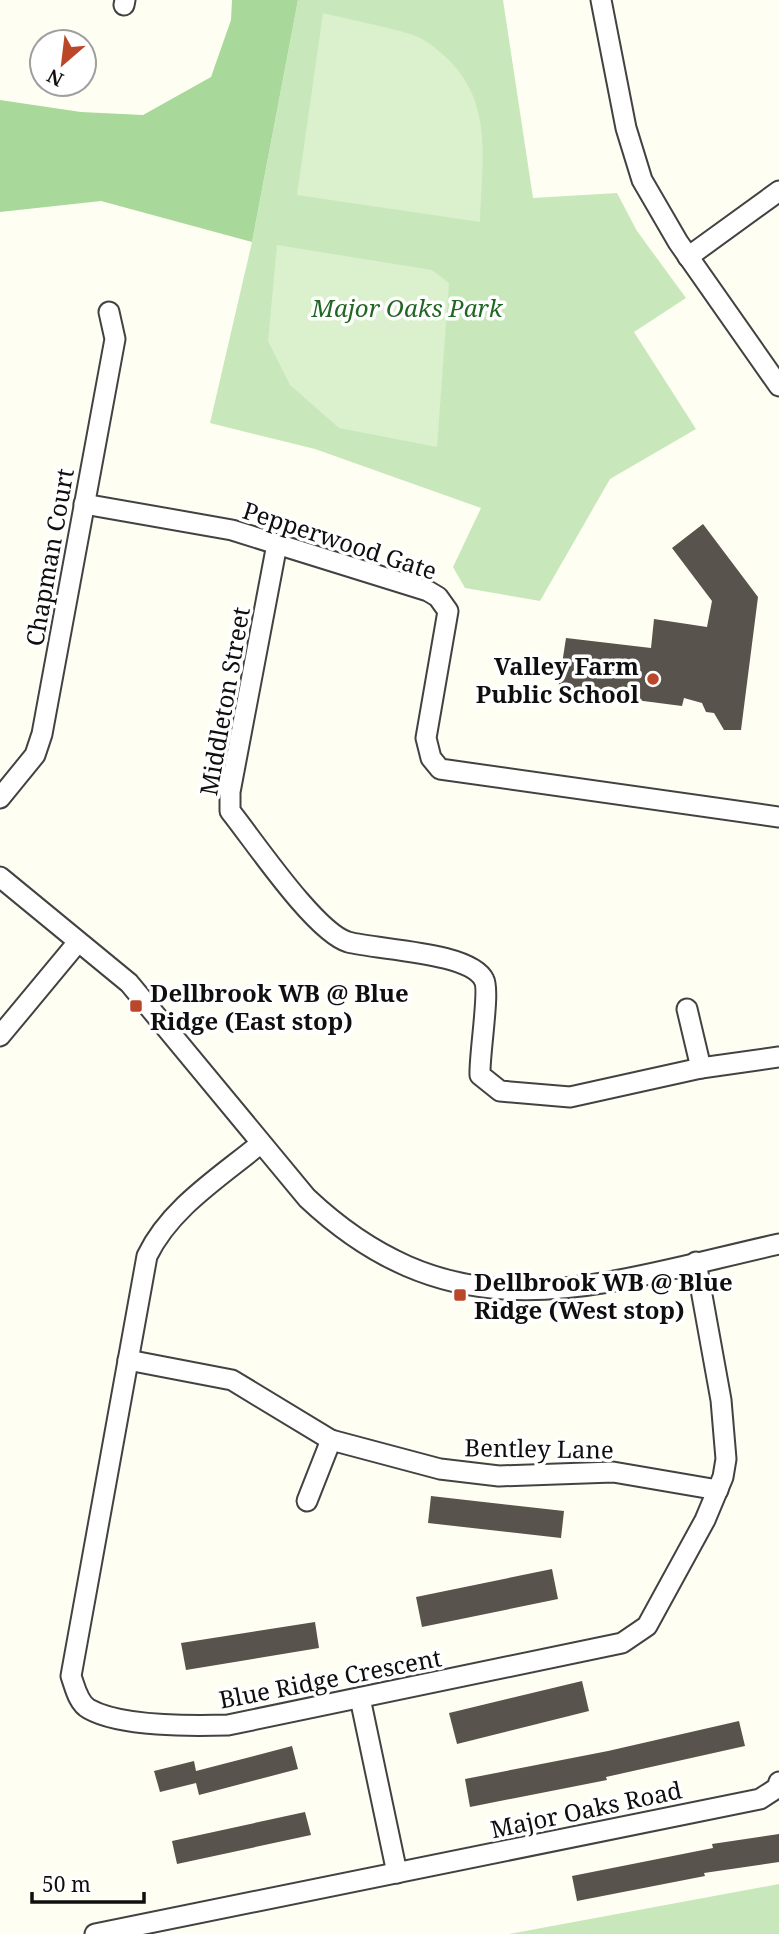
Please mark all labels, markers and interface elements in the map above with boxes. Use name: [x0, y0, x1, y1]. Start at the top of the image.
north arrow: [28, 28, 98, 98]
text: N: [42, 63, 68, 93]
park label: Major Oaks Park: [310, 291, 504, 324]
street label: Chapman Court: [17, 466, 81, 648]
street label: Pepperwood Gate: [239, 493, 441, 587]
street label: Middleton Street: [191, 604, 257, 798]
place label: Valley Farm Public School: [476, 649, 640, 710]
marker: Valley Farm Public School: [645, 671, 661, 687]
place label: Dellbrook WB @ Blue Ridge (East stop): [150, 976, 409, 1037]
marker: Dellbrook WB @ Blue Ridge (East stop): [128, 998, 144, 1014]
place label: Dellbrook WB @ Blue Ridge (West stop): [474, 1265, 733, 1326]
marker: Dellbrook WB @ Blue Ridge (West stop): [452, 1287, 468, 1303]
street label: Bentley Lane: [464, 1430, 614, 1466]
street label: Blue Ridge Crescent: [216, 1640, 444, 1716]
street label: Major Oaks Road: [487, 1773, 685, 1845]
scale bar: [32, 1860, 144, 1904]
text: 50 m: [42, 1870, 91, 1898]

